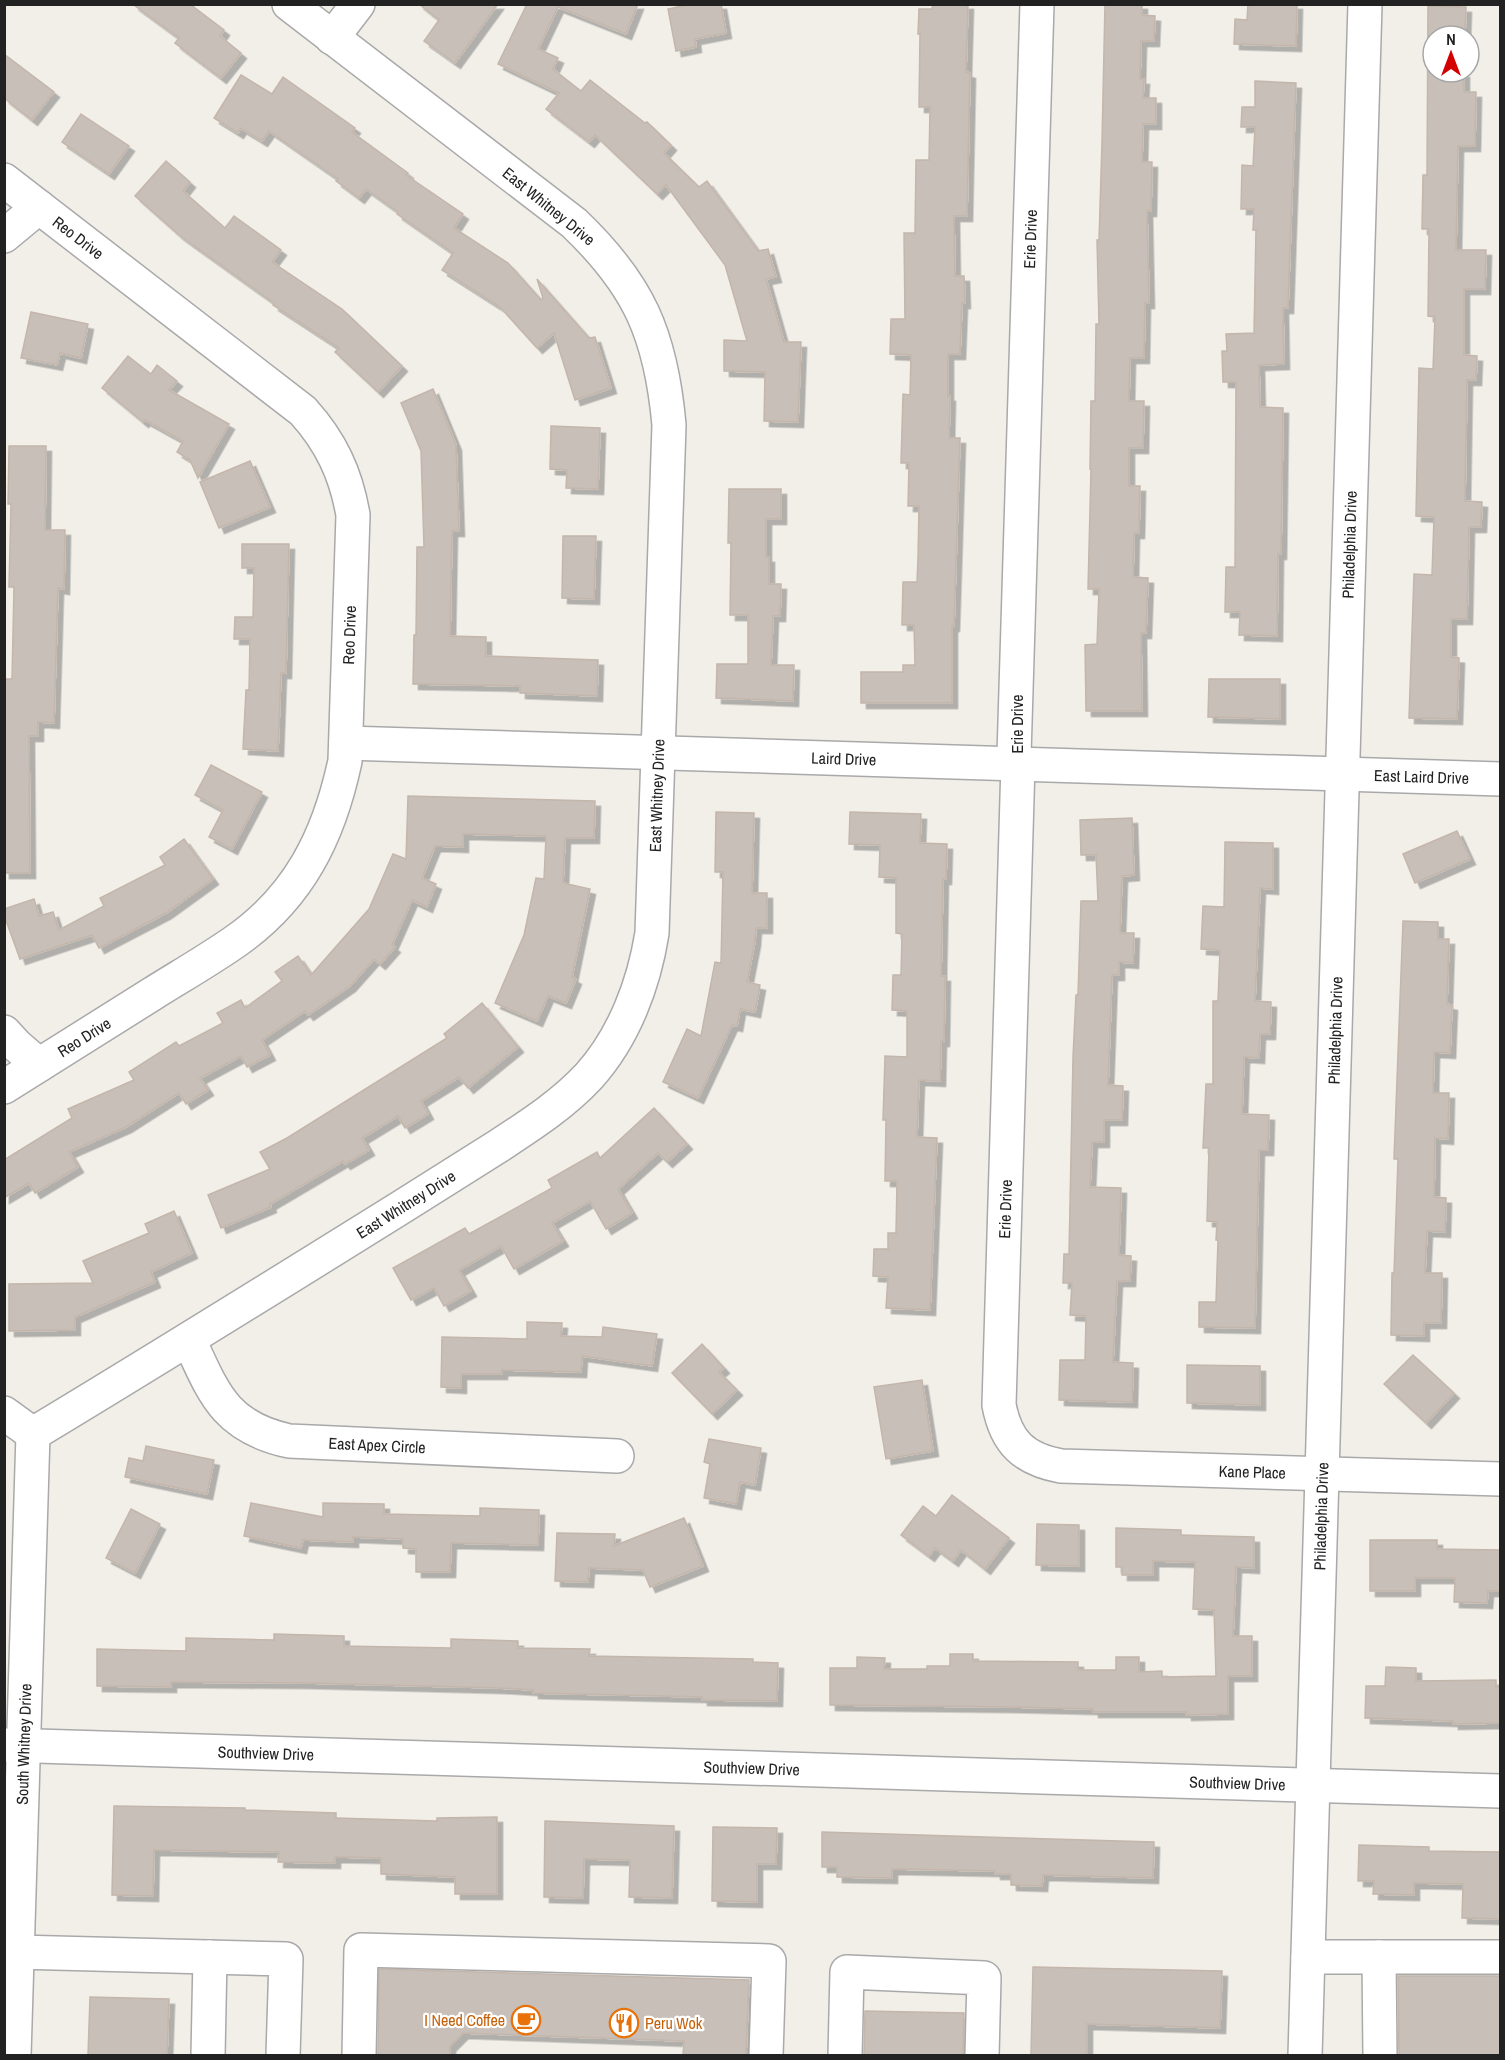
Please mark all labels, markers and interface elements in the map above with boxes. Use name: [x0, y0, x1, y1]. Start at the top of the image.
north arrow: [1421, 24, 1481, 84]
text: N: [1446, 28, 1456, 50]
street label: East Whitney Drive: [498, 162, 600, 250]
street label: Erie Drive: [1018, 209, 1042, 269]
street label: Reo Drive: [48, 211, 108, 264]
street label: Philadelphia Drive: [1337, 490, 1362, 599]
street label: Reo Drive: [337, 605, 361, 665]
street label: Erie Drive: [1006, 694, 1028, 754]
street label: East Whitney Drive: [644, 739, 669, 852]
street label: Laird Drive: [811, 747, 877, 771]
street label: East Laird Drive: [1374, 764, 1469, 789]
street label: Philadelphia Drive: [1322, 976, 1348, 1085]
street label: Reo Drive: [53, 1012, 115, 1062]
street label: East Whitney Drive: [352, 1165, 460, 1244]
street label: Erie Drive: [993, 1179, 1017, 1239]
street label: East Apex Circle: [328, 1432, 426, 1458]
street label: Kane Place: [1218, 1460, 1286, 1484]
street label: Philadelphia Drive: [1308, 1462, 1333, 1571]
street label: South Whitney Drive: [11, 1683, 36, 1805]
street label: Southview Drive: [217, 1741, 314, 1766]
street label: Southview Drive: [703, 1756, 800, 1780]
street label: Southview Drive: [1189, 1770, 1286, 1795]
cafe icon: I Need Coffee: [510, 2004, 542, 2036]
restaurant icon: Peru Wok: [608, 2007, 640, 2039]
place label: I Need Coffee: [424, 2009, 505, 2031]
place label: Peru Wok: [645, 2012, 703, 2034]

